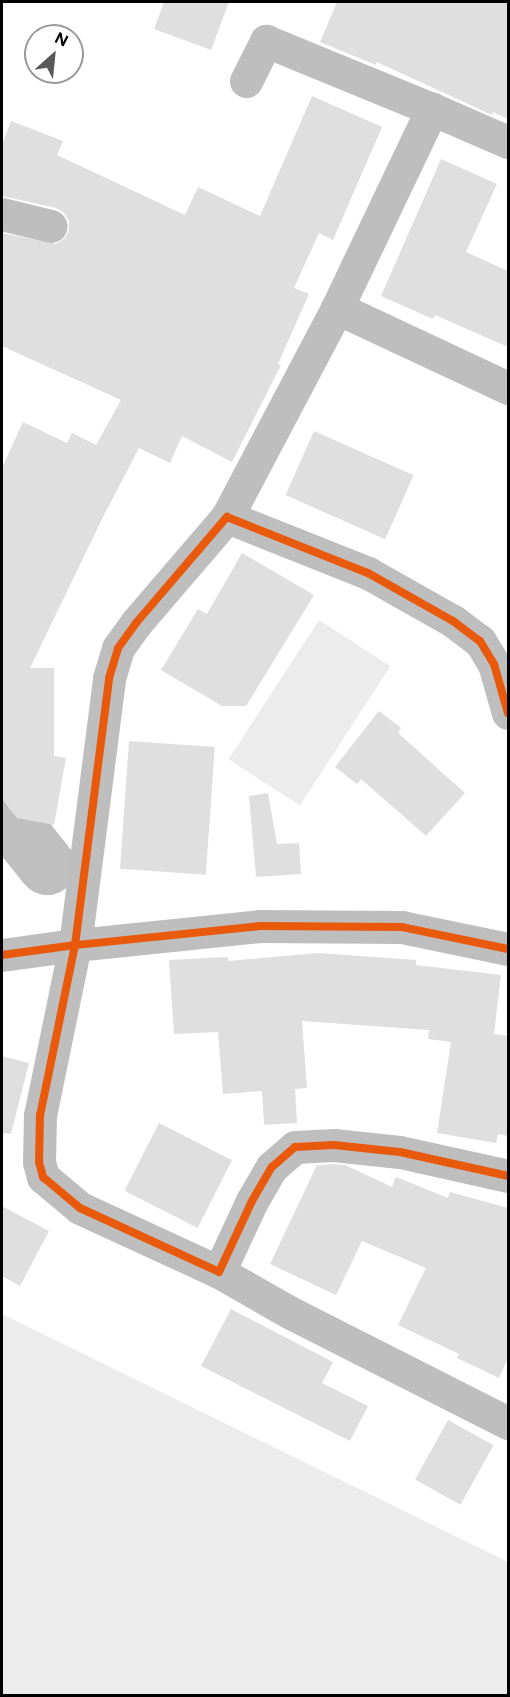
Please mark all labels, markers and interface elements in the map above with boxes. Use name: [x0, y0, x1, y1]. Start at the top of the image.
north arrow: [24, 24, 84, 84]
text: N: [52, 28, 71, 51]

